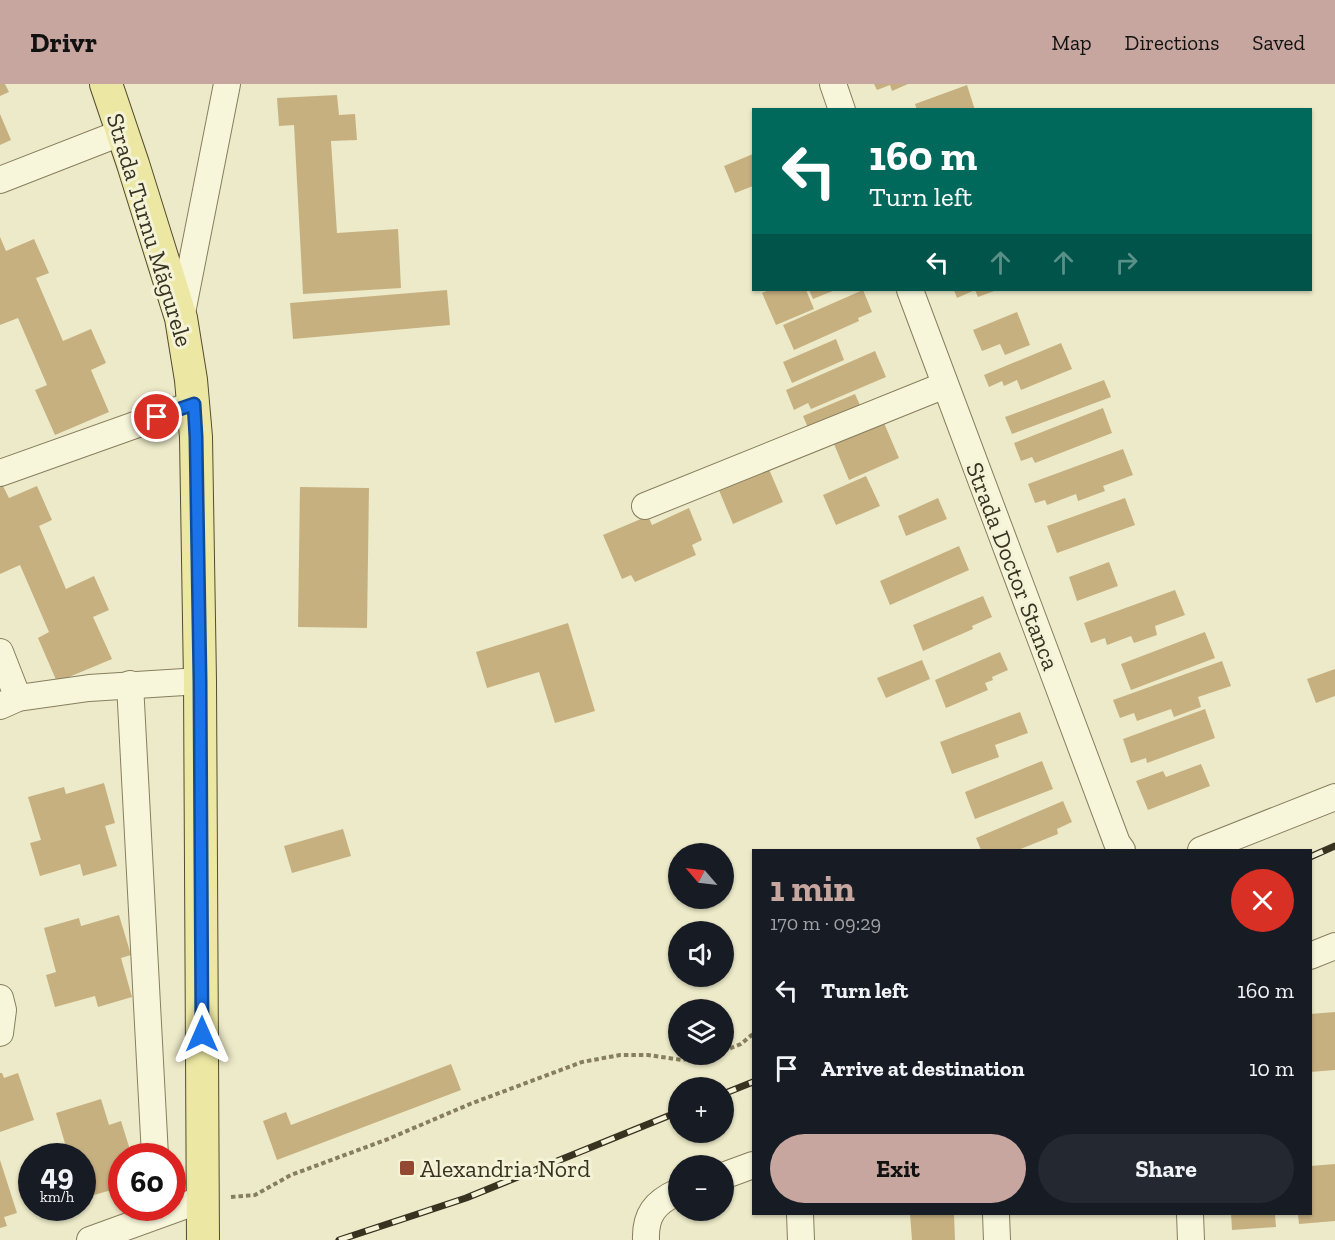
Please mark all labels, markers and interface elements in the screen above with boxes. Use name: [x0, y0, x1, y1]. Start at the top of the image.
text: Drivr: [30, 26, 97, 59]
text: Map: [1052, 30, 1092, 55]
text: Directions: [1125, 30, 1219, 55]
text: Saved: [1252, 30, 1305, 55]
street label: Strada Turnu Măgurele: [101, 110, 199, 350]
text: 160 m: [869, 130, 977, 181]
icon: left: [770, 132, 848, 210]
text: Turn left: [869, 181, 972, 213]
icon: left: [921, 246, 954, 279]
icon: ahead: [984, 246, 1017, 279]
icon: ahead: [1047, 246, 1080, 279]
icon: right: [1110, 246, 1143, 279]
pin: [131, 391, 182, 442]
icon: arrive: [140, 400, 173, 433]
street label: Strada Doctor Stanca: [960, 458, 1066, 674]
north arrow: [668, 843, 734, 909]
map controls: [668, 843, 734, 1221]
text: 1 min: [770, 867, 855, 910]
button: close: [1231, 869, 1294, 932]
text: 170 m · 09:29: [770, 911, 881, 935]
button: sound: [668, 921, 734, 987]
icon: left: [770, 974, 803, 1007]
text: Turn left: [821, 977, 908, 1004]
text: 160 m: [1237, 977, 1294, 1004]
button: layers: [668, 999, 734, 1065]
position arrow: [170, 1002, 234, 1066]
icon: arrive: [770, 1052, 803, 1085]
text: Arrive at destination: [821, 1055, 1024, 1082]
text: 10 m: [1249, 1055, 1294, 1082]
button: +: [668, 1077, 734, 1143]
button: Exit: [770, 1134, 1026, 1203]
button: Share: [1038, 1134, 1294, 1203]
speed limit sign: 60: [108, 1143, 186, 1221]
place label: Alexandria Nord: [420, 1154, 590, 1183]
button: −: [668, 1155, 734, 1221]
text: 49: [40, 1157, 74, 1193]
marker: Alexandria Nord: [398, 1159, 416, 1177]
text: km/h: [40, 1188, 74, 1206]

